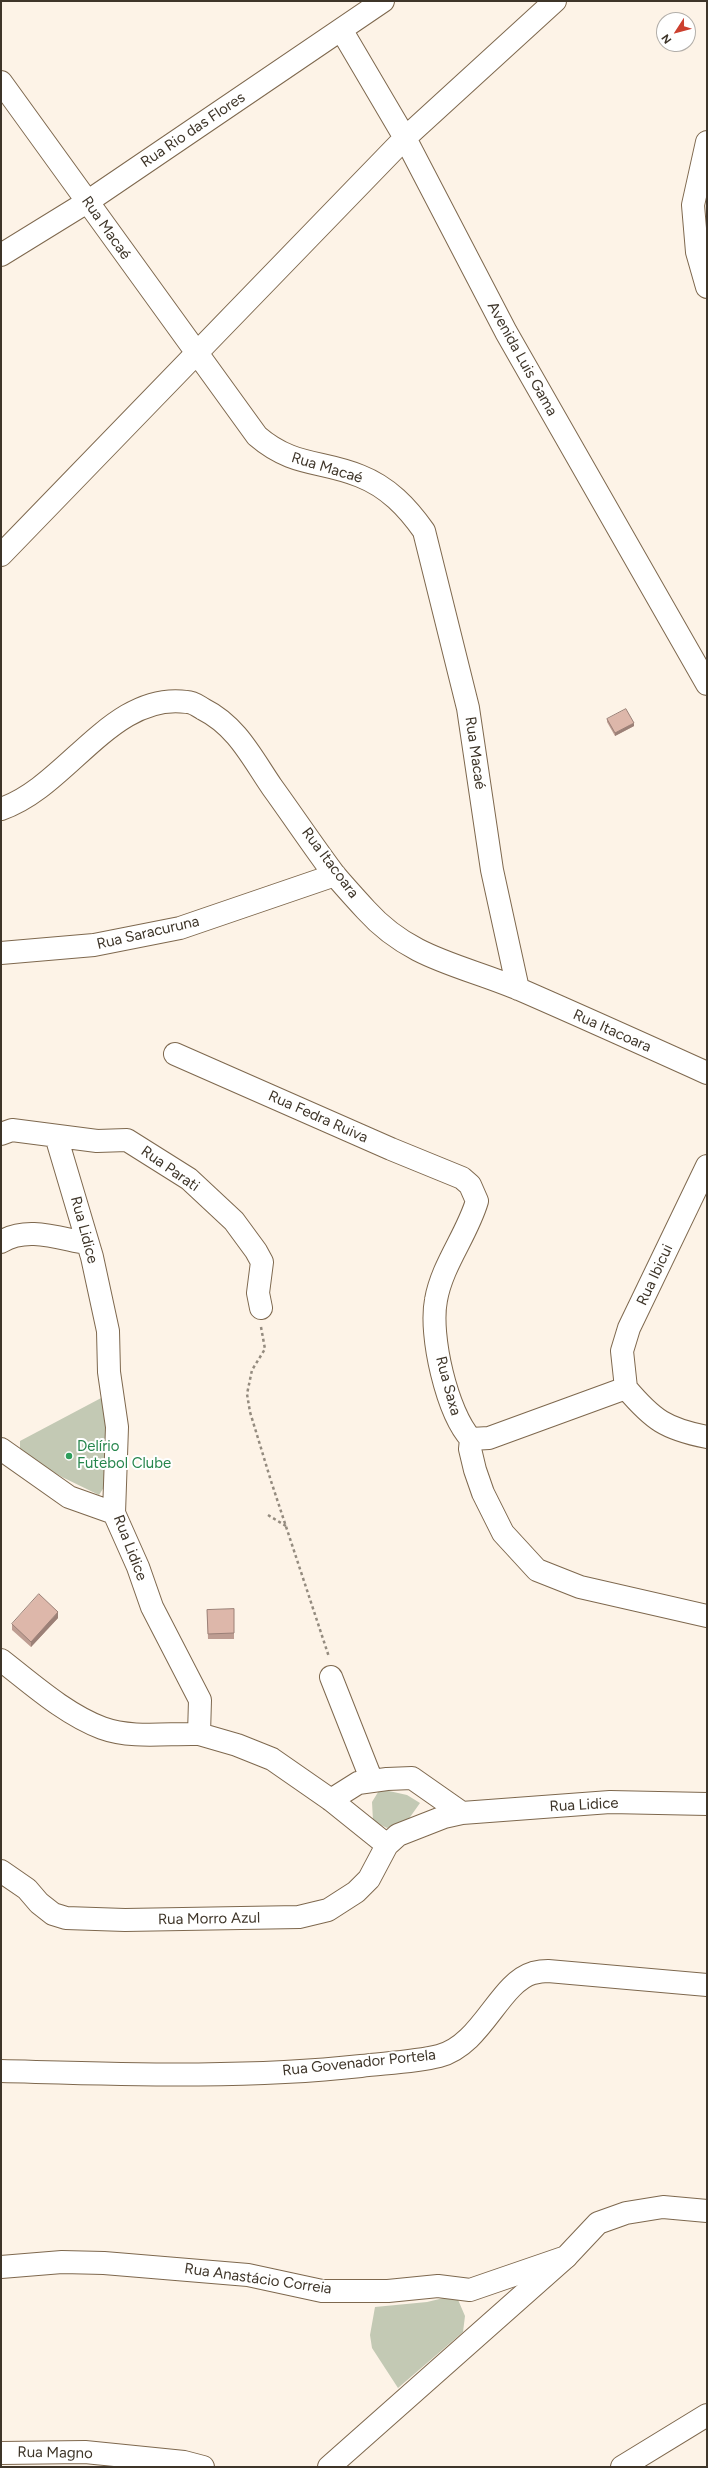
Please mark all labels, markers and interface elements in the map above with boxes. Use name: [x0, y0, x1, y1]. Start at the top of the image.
north arrow: [656, 12, 696, 52]
text: N: [659, 32, 674, 46]
street label: Rua Rio das Flores: [137, 88, 249, 172]
street label: Rua Macaé: [78, 193, 134, 263]
street label: Avenida Luis Gama: [483, 299, 561, 419]
street label: Rua Macaé: [289, 449, 365, 487]
street label: Rua Macaé: [461, 715, 489, 791]
street label: Rua Itacoara: [298, 824, 362, 902]
street label: Rua Saracuruna: [95, 912, 201, 954]
street label: Rua Itacoara: [570, 1006, 654, 1056]
street label: Rua Fedra Ruiva: [265, 1087, 371, 1147]
street label: Rua Parati: [137, 1142, 203, 1196]
street label: Rua Lidice: [66, 1194, 102, 1266]
street label: Rua Ibicui: [633, 1242, 677, 1308]
street label: Rua Saxa: [431, 1354, 465, 1418]
place label: Delírio Futebol Clube: [77, 1438, 171, 1473]
marker: Delírio Futebol Clube: [64, 1451, 74, 1461]
street label: Rua Lidice: [109, 1513, 151, 1583]
street label: Rua Lidice: [549, 1794, 619, 1816]
street label: Rua Morro Azul: [158, 1909, 260, 1929]
street label: Rua Govenador Portela: [281, 2046, 437, 2080]
street label: Rua Anastácio Correia: [183, 2260, 333, 2298]
street label: Rua Magno: [17, 2443, 93, 2463]

